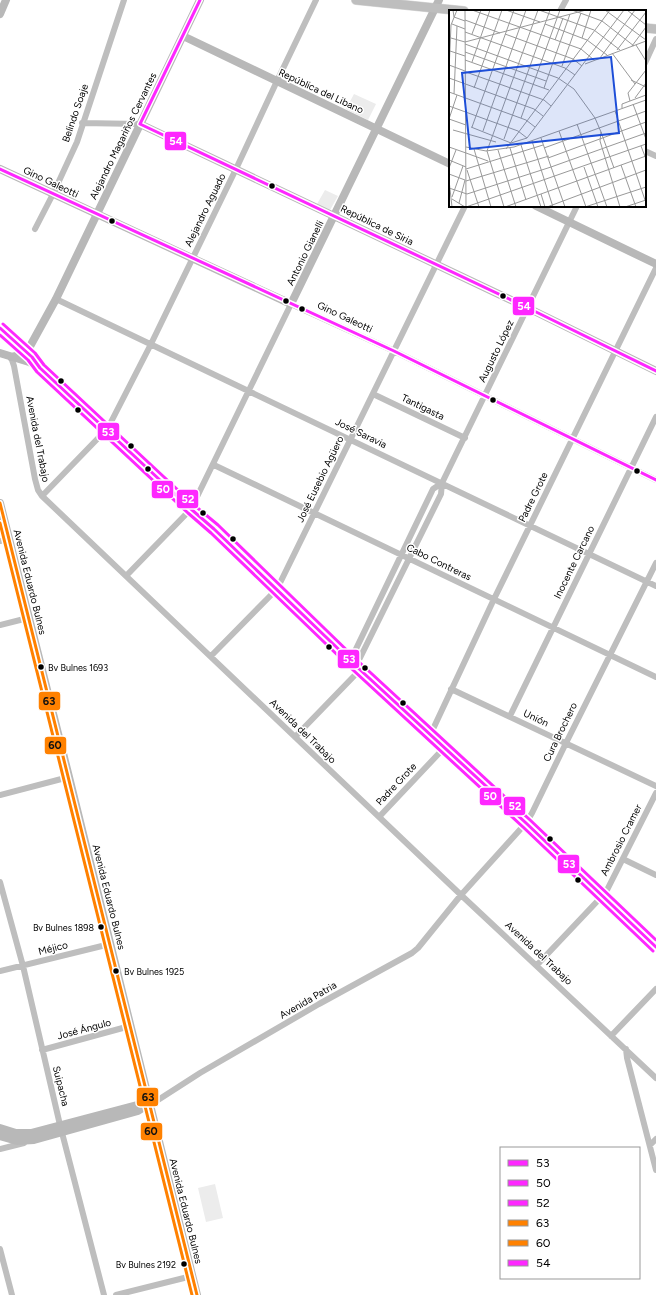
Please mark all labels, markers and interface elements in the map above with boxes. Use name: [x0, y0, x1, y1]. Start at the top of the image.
inset map: [449, 10, 646, 207]
street label: República del Libano: [276, 66, 366, 117]
street label: Alejandro Magariños Cervantes: [87, 70, 160, 202]
street label: Belindo Soaje: [59, 82, 91, 144]
line badge: 54: [164, 131, 187, 151]
text: 54: [169, 135, 183, 148]
street label: Gino Galeotti: [21, 163, 81, 201]
street label: Alejandro Aguado: [182, 171, 229, 249]
unlabelled marker: [267, 181, 277, 191]
street label: República de Siria: [338, 202, 416, 248]
unlabelled marker: [107, 216, 117, 226]
street label: Antonio Gianelli: [284, 218, 326, 288]
unlabelled marker: [498, 291, 508, 301]
unlabelled marker: [281, 296, 291, 306]
line badge: 54: [512, 296, 535, 316]
street label: Gino Galeotti: [315, 298, 375, 336]
text: 54: [517, 300, 531, 313]
unlabelled marker: [297, 304, 307, 314]
street label: Augusto López: [475, 318, 517, 384]
unlabelled marker: [56, 376, 66, 386]
street label: Tantigasta: [399, 391, 447, 423]
street label: Avenida del Trabajo: [23, 395, 53, 483]
unlabelled marker: [488, 395, 498, 405]
unlabelled marker: [73, 405, 83, 415]
street label: José Saravia: [333, 415, 389, 451]
line badge: 53: [97, 422, 120, 441]
text: 53: [102, 426, 114, 439]
street label: José Eusebio Agüero: [293, 434, 347, 524]
unlabelled marker: [126, 441, 136, 451]
unlabelled marker: [143, 464, 153, 474]
unlabelled marker: [632, 466, 642, 476]
street label: Padre Grote: [515, 469, 551, 524]
line badge: 50: [151, 480, 174, 499]
text: 50: [156, 483, 170, 496]
line badge: 52: [176, 489, 199, 509]
text: 52: [182, 493, 194, 506]
unlabelled marker: [198, 508, 208, 518]
street label: Inocente Carcano: [551, 523, 597, 601]
street label: Avenida Eduardo Bulnes: [11, 528, 49, 636]
unlabelled marker: [228, 534, 238, 544]
street label: Cabo Contreras: [404, 541, 474, 584]
unlabelled marker: [324, 642, 334, 652]
line badge: 53: [337, 649, 360, 669]
text: 53: [343, 653, 355, 666]
marker: Bv Bulnes 1693: [36, 662, 46, 672]
place label: Bv Bulnes 1693: [48, 662, 108, 673]
unlabelled marker: [360, 663, 370, 673]
line badge: 63: [38, 691, 61, 711]
text: 63: [43, 695, 55, 708]
street label: Avenida del Trabajo: [267, 696, 339, 766]
unlabelled marker: [398, 698, 408, 708]
street label: Cura Brochero: [540, 700, 580, 764]
street label: Unión: [521, 707, 551, 730]
line badge: 60: [44, 736, 67, 755]
text: 60: [48, 739, 62, 752]
street label: Padre Grote: [373, 759, 420, 808]
line badge: 50: [479, 787, 502, 806]
text: 50: [483, 790, 497, 803]
line badge: 52: [503, 796, 526, 816]
text: 52: [509, 800, 521, 813]
street label: Ambrosio Cramer: [597, 801, 645, 878]
unlabelled marker: [545, 834, 555, 844]
street label: Avenida Eduardo Bulnes: [90, 843, 128, 951]
line badge: 53: [557, 854, 580, 874]
text: 53: [563, 858, 575, 871]
unlabelled marker: [573, 875, 583, 885]
street label: Avenida del Trabajo: [503, 918, 576, 988]
place label: Bv Bulnes 1898: [33, 922, 94, 933]
marker: Bv Bulnes 1898: [96, 922, 106, 932]
street label: Méjico: [37, 938, 69, 958]
marker: Bv Bulnes 1925: [111, 966, 121, 976]
place label: Bv Bulnes 1925: [124, 966, 184, 977]
street label: Avenida Patria: [277, 978, 339, 1022]
street label: José Ángulo: [56, 1016, 113, 1042]
street label: Suipacha: [50, 1064, 72, 1108]
line badge: 63: [136, 1087, 159, 1107]
text: 63: [142, 1091, 154, 1104]
line badge: 60: [140, 1122, 163, 1141]
text: 60: [144, 1125, 158, 1138]
legend: [500, 1147, 640, 1279]
text: 53: [536, 1156, 549, 1170]
street label: Avenida Eduardo Bulnes: [167, 1157, 205, 1265]
text: 50: [536, 1176, 551, 1190]
text: 52: [536, 1196, 550, 1210]
text: 63: [536, 1216, 549, 1230]
text: 60: [536, 1236, 551, 1250]
text: 54: [536, 1256, 551, 1270]
place label: Bv Bulnes 2192: [116, 1259, 176, 1270]
marker: Bv Bulnes 2192: [179, 1259, 189, 1269]

